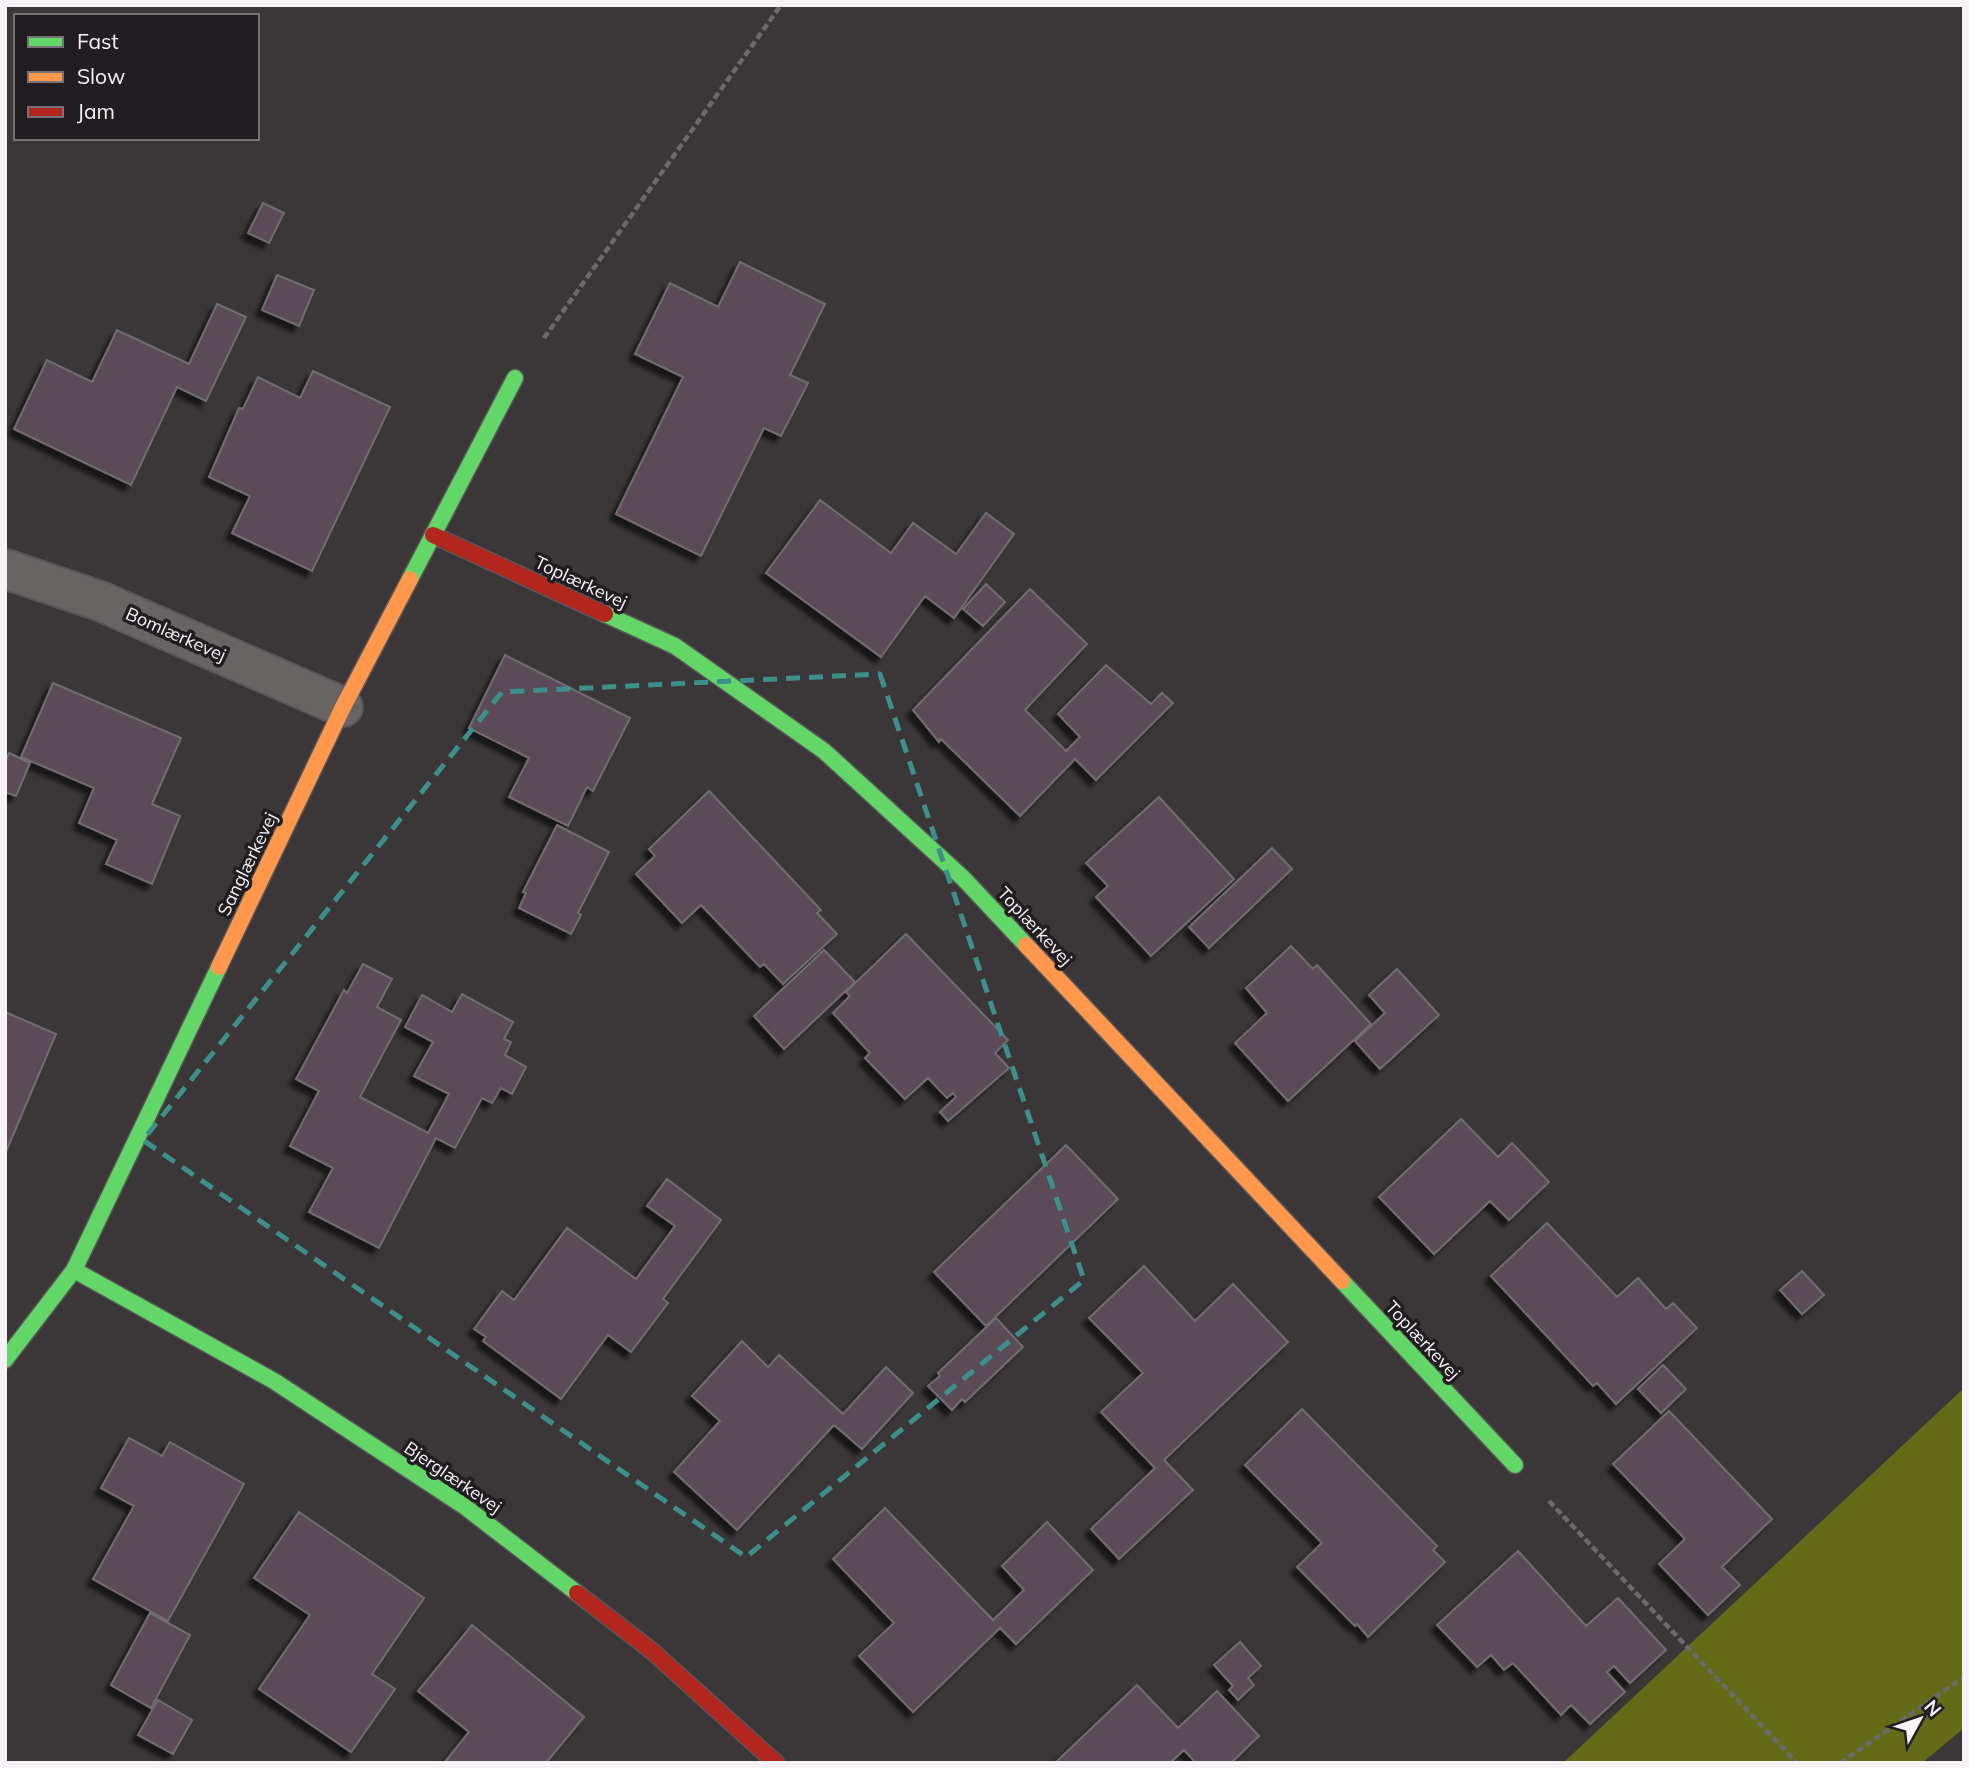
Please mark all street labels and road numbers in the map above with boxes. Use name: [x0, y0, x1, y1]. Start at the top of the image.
street label: Toplærkevej: [531, 551, 631, 613]
street label: Bomlærkevej: [122, 602, 230, 666]
street label: Sanglærkevej: [212, 808, 282, 920]
street label: Toplærkevej: [993, 882, 1077, 970]
street label: Toplærkevej: [1381, 1296, 1465, 1384]
street label: Bjerglærkevej: [400, 1436, 506, 1518]

